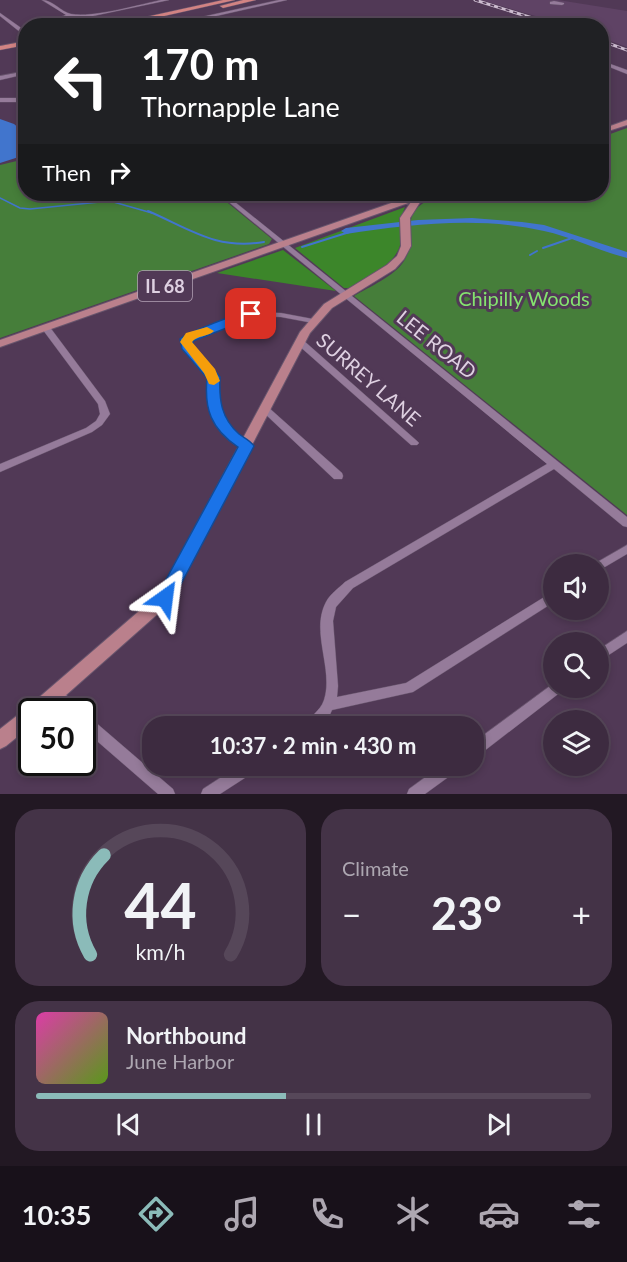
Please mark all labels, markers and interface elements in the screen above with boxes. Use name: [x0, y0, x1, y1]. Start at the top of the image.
text: 170 m: [141, 39, 259, 89]
icon: left: [42, 42, 120, 120]
text: Thornapple Lane: [141, 90, 340, 123]
icon: right: [103, 156, 136, 189]
text: Then: [42, 159, 91, 186]
road number: IL 68: [138, 271, 192, 301]
park label: Chipilly Woods: [458, 286, 590, 310]
pin: [225, 288, 276, 339]
icon: arrive: [234, 297, 267, 330]
street label: LEE ROAD: [392, 305, 482, 383]
street label: SURREY LANE: [312, 327, 426, 431]
map controls: [543, 554, 609, 776]
button: sound: [543, 554, 609, 620]
position arrow: [133, 566, 197, 630]
button: search: [543, 632, 609, 698]
speed limit sign: 50: [18, 698, 96, 776]
button: layers: [543, 710, 609, 776]
text: 10:37 · 2 min · 430 m: [210, 732, 416, 759]
text: Climate: [342, 856, 409, 880]
text: 44: [124, 867, 197, 942]
text: 23°: [431, 886, 502, 940]
text: −: [342, 894, 361, 934]
text: +: [572, 894, 591, 934]
text: km/h: [135, 939, 186, 965]
text: Northbound: [126, 1022, 246, 1049]
text: June Harbor: [126, 1049, 234, 1073]
icon: previous: [112, 1108, 145, 1141]
icon: pause: [297, 1108, 330, 1141]
icon: next: [482, 1108, 515, 1141]
icon: directions: [135, 1193, 177, 1235]
icon: music: [221, 1193, 263, 1235]
icon: phone: [306, 1193, 348, 1235]
icon: climate: [392, 1193, 434, 1235]
icon: car: [478, 1193, 520, 1235]
icon: filters: [563, 1193, 605, 1235]
text: 10:35: [22, 1198, 91, 1231]

